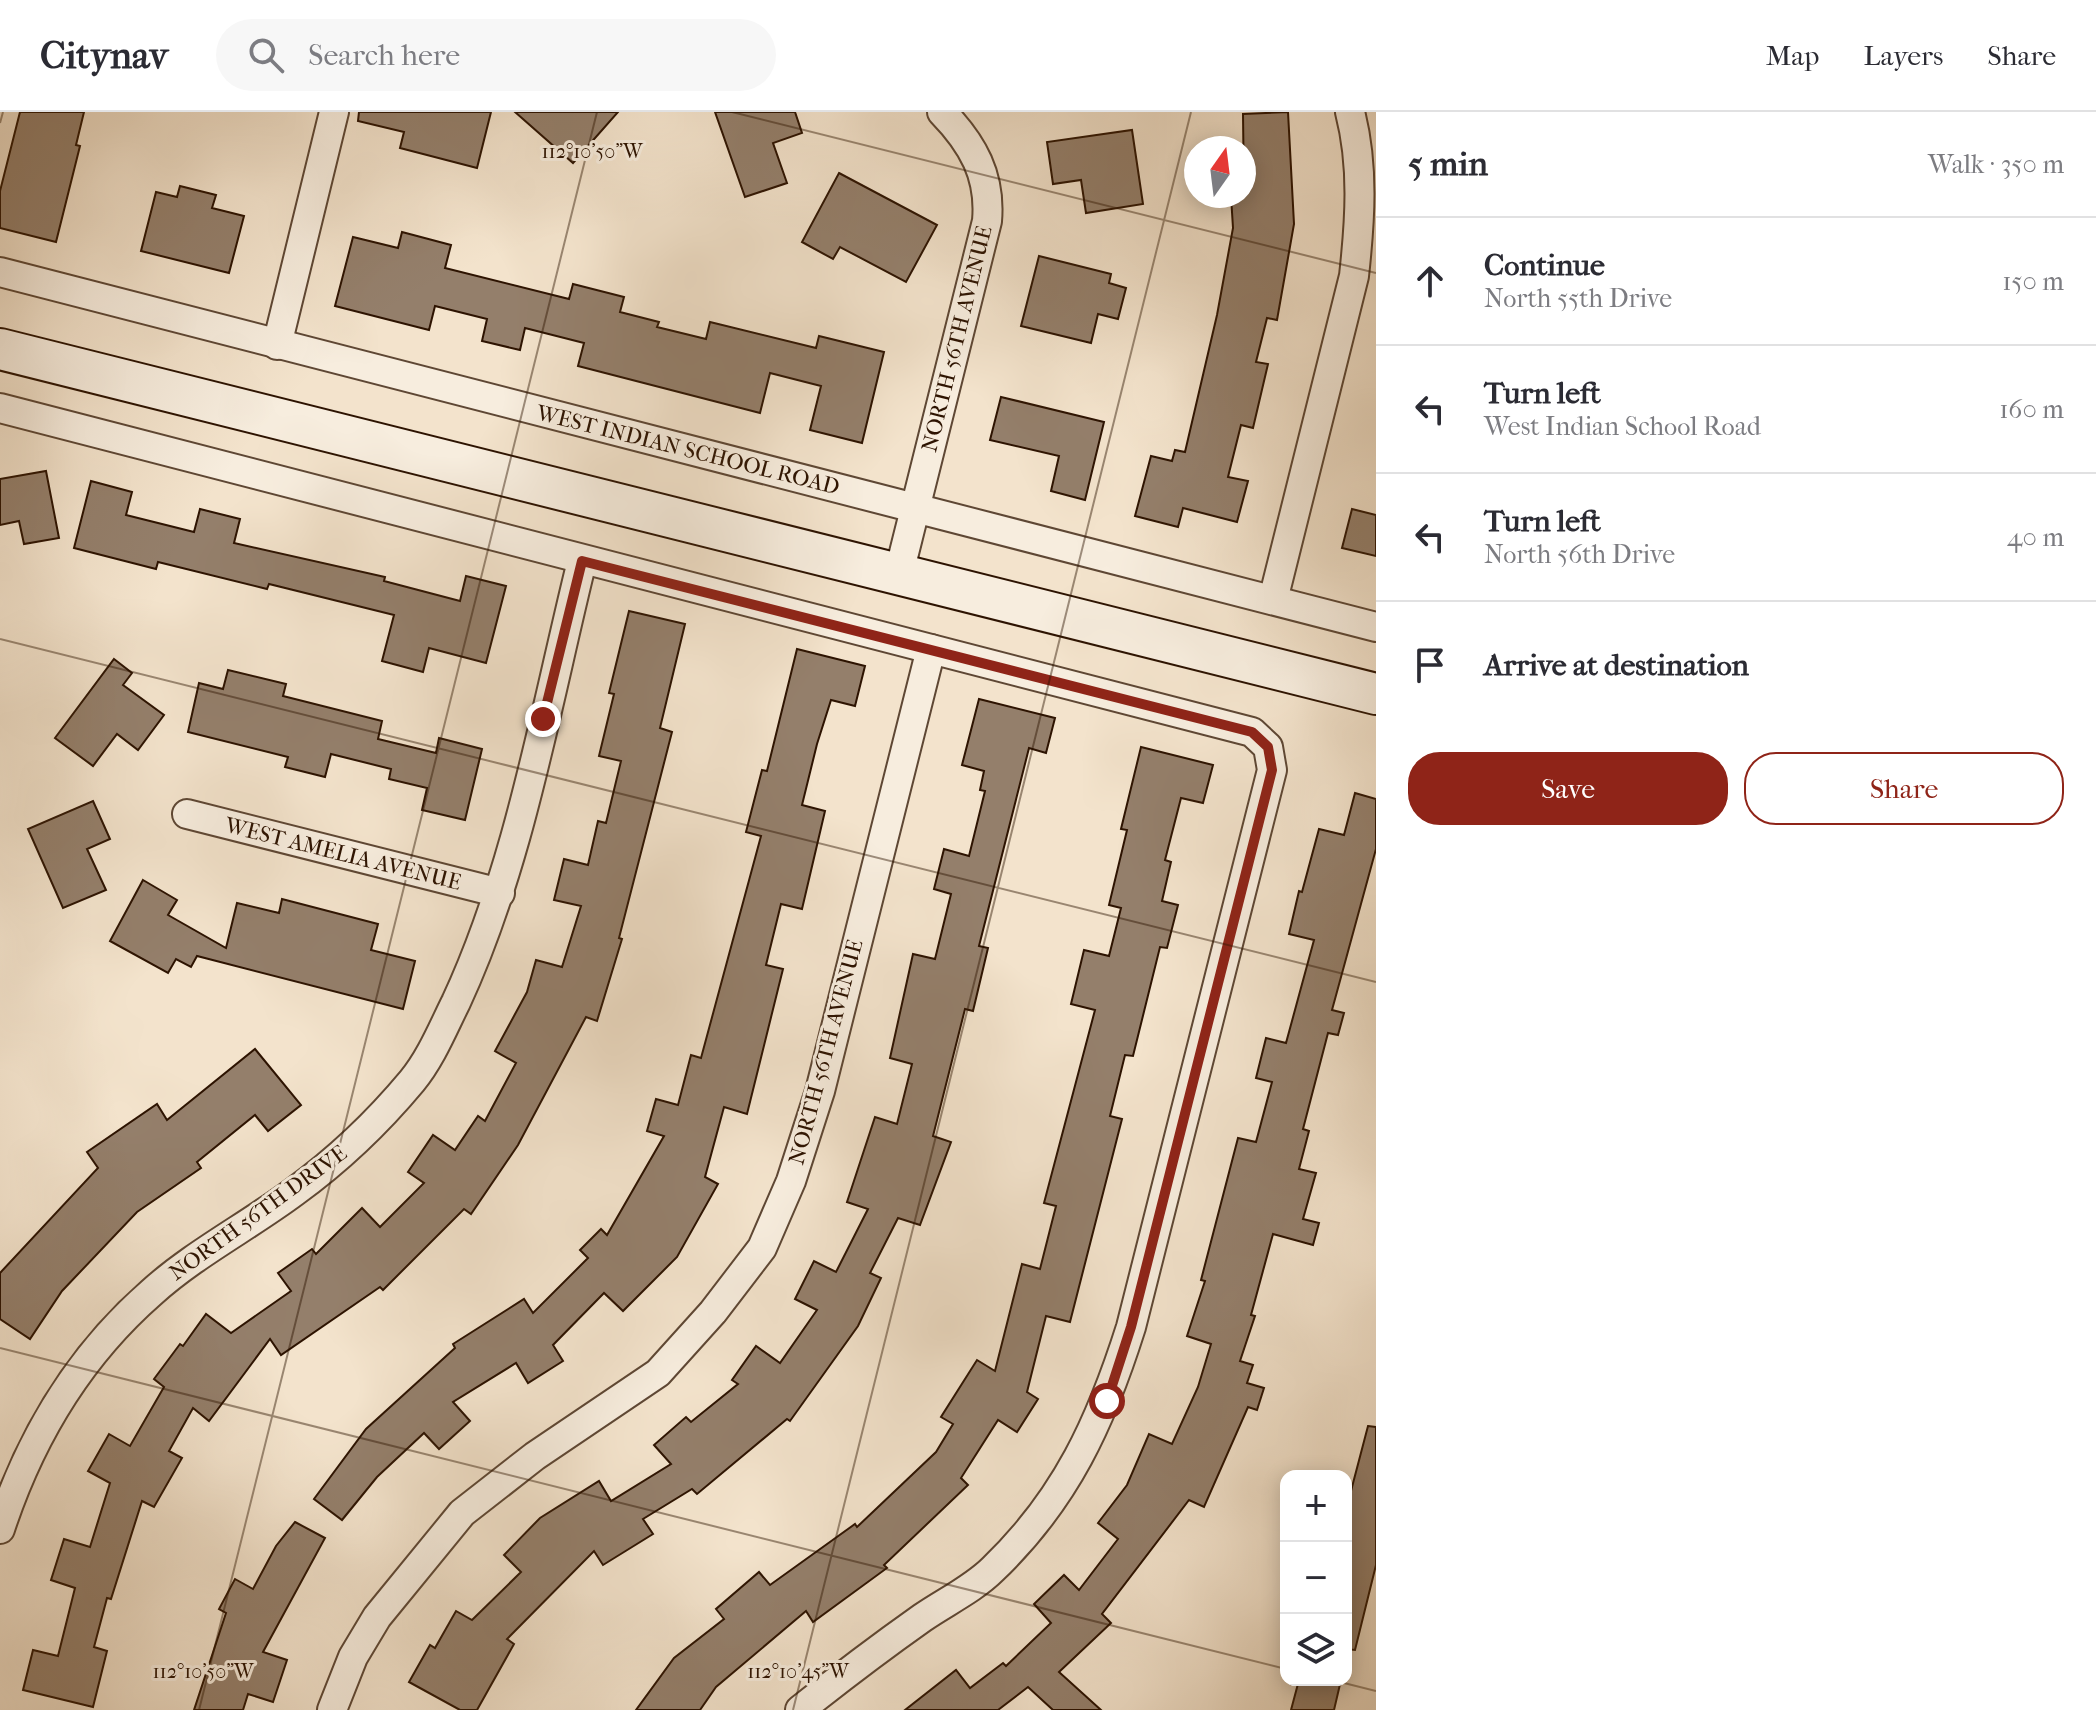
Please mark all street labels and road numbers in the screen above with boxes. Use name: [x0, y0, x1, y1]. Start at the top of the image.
street label: NORTH 56TH AVENUE: [916, 223, 998, 455]
street label: WEST INDIAN SCHOOL ROAD: [533, 399, 842, 500]
street label: WEST AMELIA AVENUE: [221, 812, 464, 896]
street label: NORTH 56TH AVENUE: [783, 937, 869, 1167]
street label: NORTH 56TH DRIVE: [164, 1140, 352, 1286]

